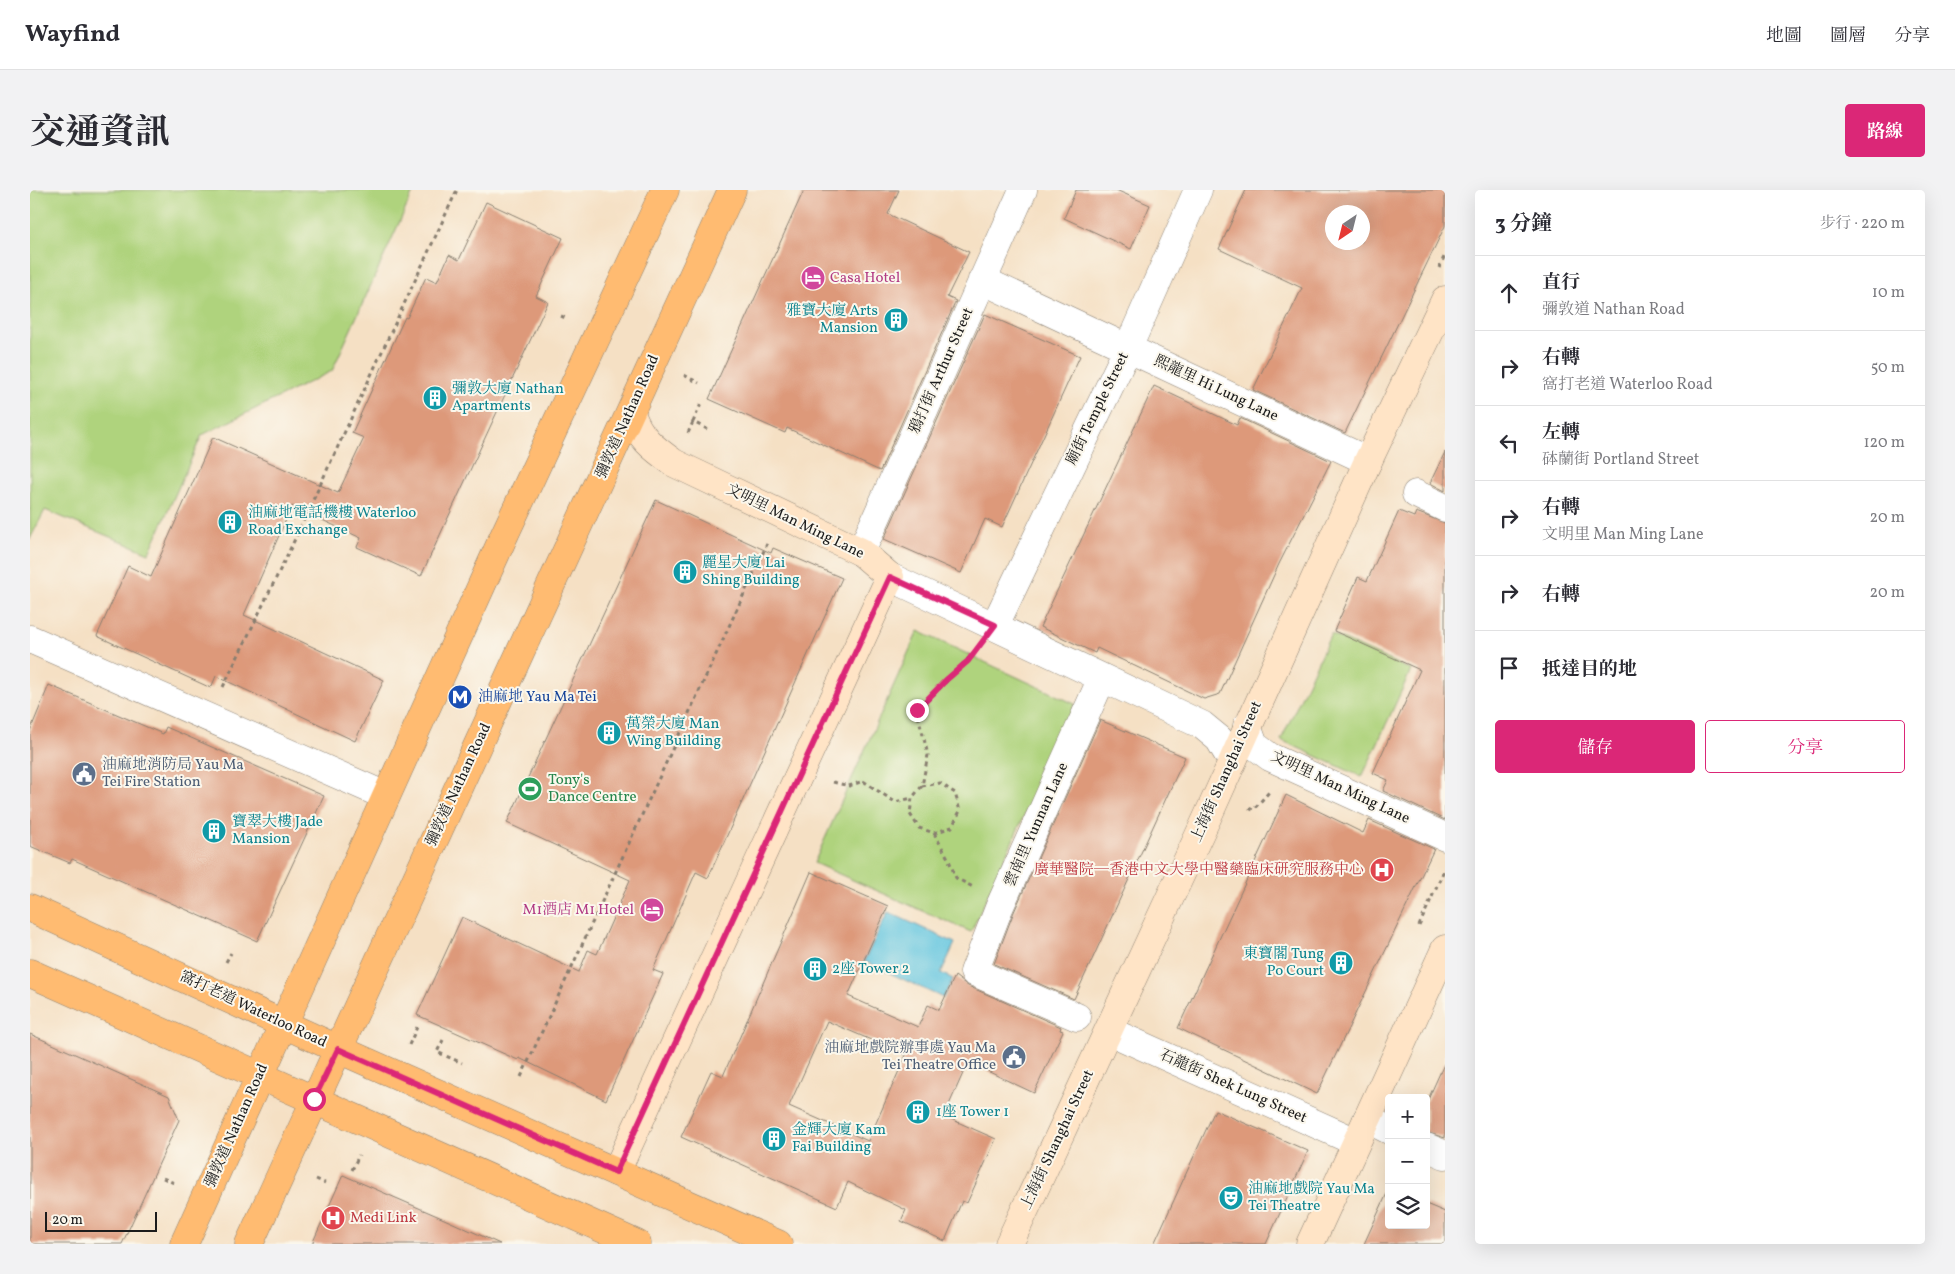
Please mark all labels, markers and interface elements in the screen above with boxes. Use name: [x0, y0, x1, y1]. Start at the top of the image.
text: Wayfind: [25, 18, 120, 52]
text: 地圖: [1766, 24, 1802, 49]
text: 圖層: [1830, 24, 1866, 49]
text: 分享: [1894, 24, 1930, 49]
button: 路線: [1845, 104, 1925, 157]
text: 交通資訊: [30, 110, 170, 158]
north arrow: [1325, 205, 1370, 250]
text: 3 分鐘: [1495, 210, 1552, 239]
text: 步行 · 220 m: [1819, 213, 1905, 235]
hotel icon: Casa Hotel: [800, 265, 826, 291]
place label: Casa Hotel: [830, 268, 900, 289]
text: 直行: [1542, 270, 1580, 296]
icon: ahead: [1495, 279, 1523, 307]
text: 10 m: [1872, 282, 1905, 304]
text: 彌敦道 Nathan Road: [1542, 299, 1685, 321]
place label: 雅寶大廈 Arts Mansion: [786, 301, 878, 339]
street label: 鴉打街 Arthur Street: [905, 305, 979, 437]
building icon: 雅寶大廈 Arts Mansion: [883, 307, 909, 333]
text: 右轉: [1542, 345, 1580, 371]
street label: 廟街 Temple Street: [1062, 349, 1134, 469]
street label: 熙龍里 Hi Lung Lane: [1150, 351, 1282, 427]
street label: 彌敦道 Nathan Road: [591, 352, 665, 482]
icon: right: [1495, 354, 1523, 382]
text: 50 m: [1871, 357, 1905, 379]
text: 窩打老道 Waterloo Road: [1542, 374, 1713, 396]
place label: 彌敦大廈 Nathan Apartments: [452, 379, 564, 417]
building icon: 彌敦大廈 Nathan Apartments: [422, 385, 448, 411]
text: 左轉: [1542, 420, 1580, 446]
icon: left: [1495, 429, 1523, 457]
text: 120 m: [1863, 432, 1905, 454]
text: 砵蘭街 Portland Street: [1542, 449, 1699, 471]
street label: 文明里 Man Ming Lane: [722, 479, 868, 565]
text: 右轉: [1542, 495, 1580, 521]
place label: 油麻地電話機樓 Waterloo Road Exchange: [248, 503, 416, 541]
icon: right: [1495, 504, 1523, 532]
text: 20 m: [1870, 507, 1905, 529]
building icon: 油麻地電話機樓 Waterloo Road Exchange: [217, 509, 243, 535]
text: 文明里 Man Ming Lane: [1542, 524, 1704, 546]
place label: 麗星大廈 Lai Shing Building: [702, 553, 800, 591]
building icon: 麗星大廈 Lai Shing Building: [672, 559, 698, 585]
icon: right: [1495, 579, 1523, 607]
text: 右轉: [1542, 582, 1580, 608]
text: 20 m: [1870, 582, 1905, 604]
icon: arrive: [1495, 654, 1523, 682]
text: 抵達目的地: [1542, 657, 1637, 683]
metro station icon: 油麻地 Yau Ma Tei: [447, 684, 473, 710]
place label: 油麻地 Yau Ma Tei: [478, 687, 597, 708]
street label: 上海街 Shanghai Street: [1186, 698, 1268, 846]
route end: [906, 699, 929, 722]
place label: 萬榮大廈 Man Wing Building: [626, 714, 721, 752]
street label: 彌敦道 Nathan Road: [421, 720, 497, 850]
building icon: 萬榮大廈 Man Wing Building: [596, 720, 622, 746]
button: 儲存: [1495, 720, 1695, 773]
button: 分享: [1705, 720, 1905, 773]
street label: 文明里 Man Ming Lane: [1267, 746, 1413, 830]
place label: 油麻地消防局 Yau Ma Tei Fire Station: [102, 755, 244, 793]
street label: 雲南里 Yunnan Lane: [1000, 759, 1074, 891]
public building icon: 油麻地消防局 Yau Ma Tei Fire Station: [71, 761, 97, 787]
place label: Tony's Dance Centre: [548, 770, 637, 808]
sports icon: Tony's Dance Centre: [517, 776, 543, 802]
place label: 寶翠大樓 Jade Mansion: [232, 812, 323, 850]
building icon: 寶翠大樓 Jade Mansion: [201, 818, 227, 844]
hospital icon: 廣華醫院─香港中文大學中醫藥臨床研究服務中心: [1369, 857, 1395, 883]
place label: 廣華醫院─香港中文大學中醫藥臨床研究服務中心: [1034, 860, 1364, 881]
hotel icon: M1酒店 M1 Hotel: [639, 897, 665, 923]
place label: M1酒店 M1 Hotel: [522, 900, 634, 921]
place label: 東寶閣 Tung Po Court: [1243, 944, 1324, 982]
building icon: 東寶閣 Tung Po Court: [1328, 950, 1354, 976]
building icon: 2座 Tower 2: [802, 956, 828, 982]
place label: 2座 Tower 2: [832, 959, 910, 980]
street label: 窩打老道 Waterloo Road: [176, 967, 330, 1053]
place label: 油麻地戲院辦事處 Yau Ma Tei Theatre Office: [824, 1038, 996, 1076]
public building icon: 油麻地戲院辦事處 Yau Ma Tei Theatre Office: [1001, 1044, 1027, 1070]
street label: 石龍街 Shek Lung Street: [1156, 1045, 1310, 1129]
street label: 彌敦道 Nathan Road: [200, 1061, 274, 1191]
street label: 上海街 Shanghai Street: [1016, 1066, 1100, 1214]
route start: [303, 1088, 326, 1111]
map controls: [1385, 1094, 1430, 1229]
button: +: [1385, 1094, 1430, 1139]
building icon: 1座 Tower 1: [905, 1099, 931, 1125]
place label: 1座 Tower 1: [936, 1102, 1009, 1123]
place label: 金輝大廈 Kam Fai Building: [792, 1120, 886, 1158]
building icon: 金輝大廈 Kam Fai Building: [761, 1126, 787, 1152]
button: −: [1385, 1139, 1430, 1184]
place label: 油麻地戲院 Yau Ma Tei Theatre: [1248, 1179, 1375, 1217]
button: layers: [1385, 1184, 1430, 1229]
theatre icon: 油麻地戲院 Yau Ma Tei Theatre: [1218, 1185, 1244, 1211]
hospital icon: Medi Link: [320, 1205, 346, 1231]
place label: Medi Link: [350, 1208, 417, 1229]
scale bar: [45, 1209, 158, 1232]
text: 20 m: [52, 1211, 83, 1230]

